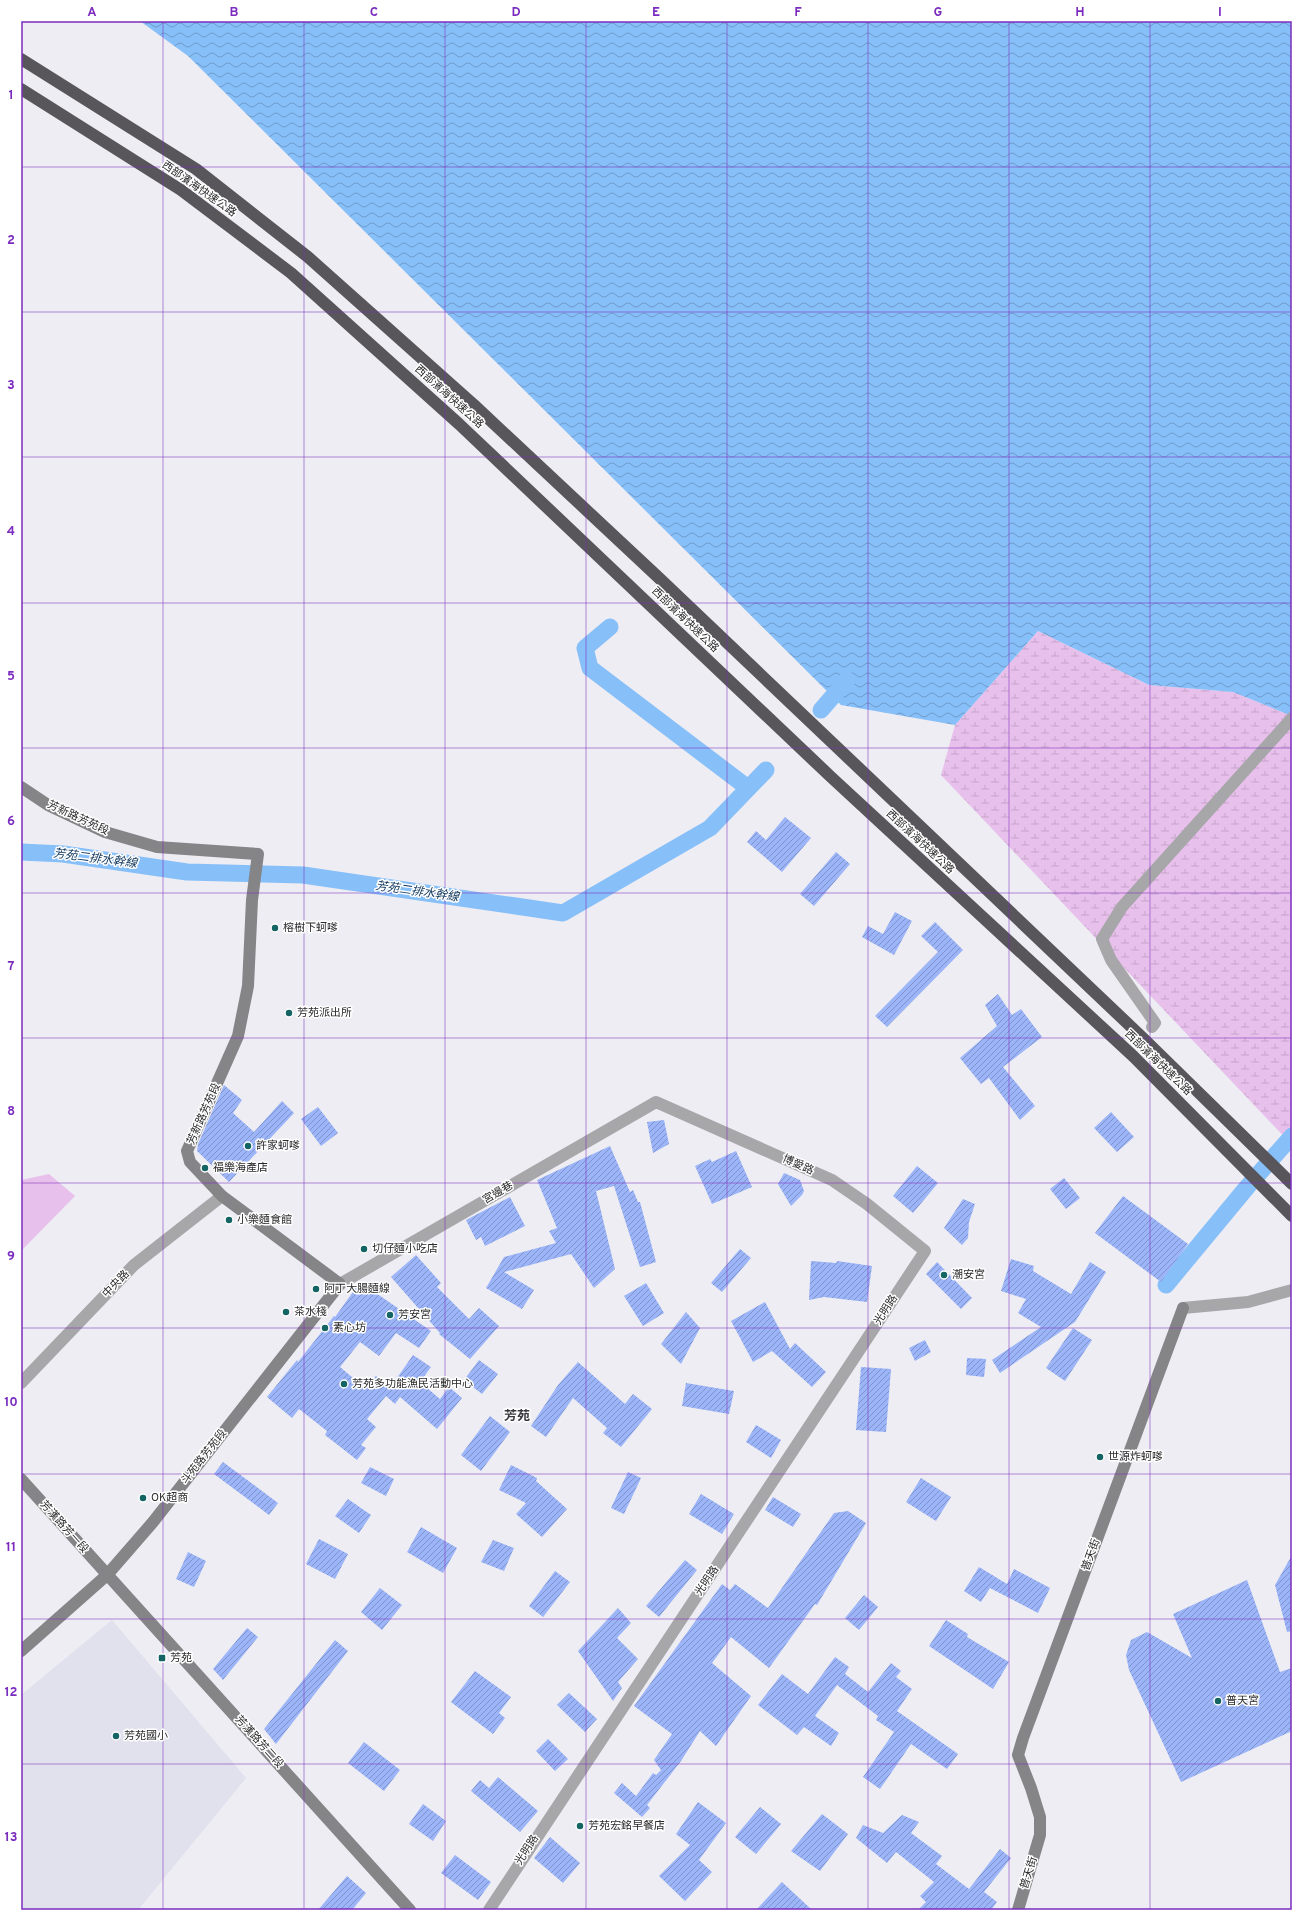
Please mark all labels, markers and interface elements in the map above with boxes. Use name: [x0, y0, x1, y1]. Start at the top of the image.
text: A: [87, 5, 97, 21]
text: B: [230, 5, 239, 21]
text: C: [370, 5, 378, 21]
text: D: [511, 5, 521, 21]
text: E: [652, 5, 660, 21]
text: F: [794, 5, 802, 21]
text: G: [934, 5, 943, 21]
text: H: [1075, 5, 1085, 21]
text: I: [1218, 5, 1222, 21]
text: 1: [8, 88, 14, 104]
street label: 西部濱海快速公路: [159, 158, 239, 220]
text: 2: [7, 233, 15, 249]
street label: 西部濱海快速公路: [412, 362, 486, 432]
text: 3: [7, 378, 15, 394]
text: 4: [7, 524, 15, 540]
street label: 西部濱海快速公路: [648, 584, 722, 656]
text: 5: [7, 669, 15, 685]
street label: 芳新路芳苑段: [45, 798, 111, 838]
street label: 西部濱海快速公路: [883, 807, 957, 877]
text: 6: [7, 814, 15, 830]
water label: 芳苑二排水幹線: [52, 846, 140, 872]
water label: 芳苑二排水幹線: [374, 878, 462, 906]
place label: 榕樹下蚵嗲: [283, 921, 338, 935]
marker: 榕樹下蚵嗲: [270, 923, 280, 933]
text: 7: [8, 959, 15, 975]
place label: 芳苑派出所: [297, 1006, 352, 1020]
marker: 芳苑派出所: [284, 1008, 294, 1018]
street label: 西部濱海快速公路: [1121, 1027, 1195, 1099]
street label: 芳新路芳苑段: [184, 1081, 224, 1147]
text: 8: [7, 1104, 15, 1120]
place label: 許家蚵嗲: [256, 1139, 300, 1153]
marker: 許家蚵嗲: [243, 1141, 253, 1151]
street label: 博愛路: [780, 1152, 816, 1178]
place label: 福樂海產店: [213, 1161, 268, 1175]
marker: 福樂海產店: [200, 1163, 210, 1173]
street label: 宮邊巷: [480, 1179, 516, 1207]
place label: 小樂麵食館: [237, 1213, 292, 1227]
marker: 小樂麵食館: [224, 1215, 234, 1225]
place label: 切仔麵小吃店: [372, 1242, 438, 1256]
marker: 切仔麵小吃店: [359, 1244, 369, 1254]
text: 9: [7, 1249, 15, 1265]
street label: 中央路: [100, 1267, 132, 1301]
place label: 潮安宮: [952, 1268, 985, 1282]
marker: 潮安宮: [939, 1270, 949, 1280]
place label: 阿丁大腸麵線: [324, 1282, 390, 1296]
marker: 阿丁大腸麵線: [311, 1284, 321, 1294]
street label: 光明路: [871, 1292, 901, 1328]
place label: 茶水棧: [294, 1305, 327, 1319]
marker: 茶水棧: [281, 1307, 291, 1317]
place label: 芳安宮: [398, 1308, 431, 1322]
marker: 芳安宮: [385, 1310, 395, 1320]
place label: 素心坊: [333, 1321, 366, 1335]
marker: 素心坊: [320, 1323, 330, 1333]
place label: 芳苑多功能漁民活動中心: [352, 1377, 473, 1391]
marker: 芳苑多功能漁民活動中心: [339, 1379, 349, 1389]
text: 10: [4, 1395, 18, 1411]
district label: 芳苑: [504, 1409, 530, 1425]
street label: 斗苑路芳苑段: [178, 1427, 230, 1487]
place label: 世源炸蚵嗲: [1108, 1450, 1163, 1464]
marker: 世源炸蚵嗲: [1095, 1452, 1105, 1462]
place label: OK超商: [151, 1491, 188, 1505]
marker: OK超商: [138, 1493, 148, 1503]
street label: 芳漢路芳一段: [37, 1498, 91, 1556]
street label: 普天街: [1079, 1537, 1103, 1573]
text: 11: [6, 1540, 16, 1556]
street label: 光明路: [692, 1563, 722, 1599]
place label: 芳苑: [170, 1651, 192, 1665]
marker: 芳苑: [157, 1653, 167, 1663]
text: 12: [4, 1685, 18, 1701]
place label: 普天宮: [1226, 1694, 1259, 1708]
marker: 普天宮: [1213, 1696, 1223, 1706]
street label: 芳漢路芳二段: [232, 1713, 286, 1771]
place label: 芳苑國小: [124, 1729, 168, 1743]
marker: 芳苑國小: [111, 1731, 121, 1741]
place label: 芳苑宏銘早餐店: [588, 1819, 665, 1833]
marker: 芳苑宏銘早餐店: [575, 1821, 585, 1831]
text: 13: [5, 1830, 18, 1846]
street label: 光明路: [512, 1832, 542, 1868]
street label: 普天街: [1017, 1855, 1041, 1891]

